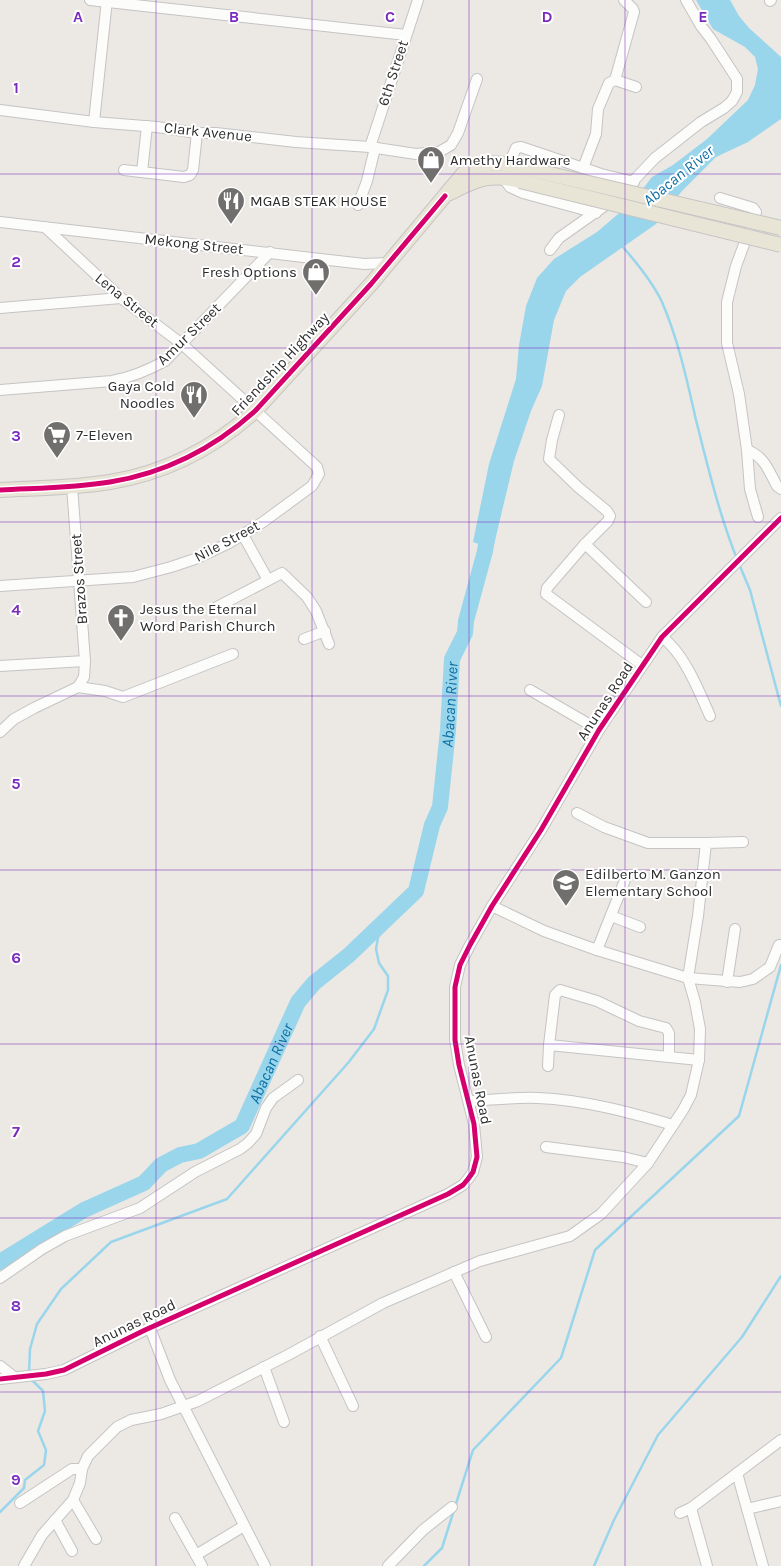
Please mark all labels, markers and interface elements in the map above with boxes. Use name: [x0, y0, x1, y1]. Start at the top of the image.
text: A: [73, 7, 83, 26]
text: B: [229, 7, 239, 26]
text: C: [385, 7, 395, 26]
text: D: [542, 7, 553, 26]
text: E: [698, 7, 708, 26]
street label: 6th Street: [374, 38, 412, 108]
text: 1: [13, 78, 19, 97]
street label: Clark Avenue: [163, 118, 253, 146]
water label: Abacan River: [639, 141, 718, 210]
shop icon: Amethy Hardware: [416, 145, 446, 184]
place label: Amethy Hardware: [450, 151, 570, 169]
restaurant icon: MGAB STEAK HOUSE: [216, 186, 246, 225]
place label: MGAB STEAK HOUSE: [250, 192, 387, 210]
street label: Mekong Street: [144, 230, 245, 258]
text: 2: [11, 252, 21, 271]
shop icon: Fresh Options: [301, 257, 331, 296]
place label: Fresh Options: [202, 263, 297, 281]
street label: Lena Street: [92, 269, 163, 331]
street label: Amur Street: [153, 299, 225, 369]
street label: Friendship Highway: [227, 308, 333, 420]
place label: Gaya Cold Noodles: [108, 377, 175, 412]
restaurant icon: Gaya Cold Noodles: [179, 380, 209, 419]
supermarket icon: 7-Eleven: [42, 420, 72, 459]
text: 3: [11, 426, 21, 445]
place label: 7-Eleven: [76, 426, 133, 444]
street label: Nile Street: [191, 516, 263, 566]
street label: Brazos Street: [67, 533, 91, 625]
text: 4: [11, 600, 21, 619]
place label: Jesus the Eternal Word Parish Church: [140, 600, 276, 635]
church icon: Jesus the Eternal Word Parish Church: [106, 603, 136, 642]
street label: Anunas Road: [573, 658, 637, 744]
water label: Abacan River: [437, 661, 462, 748]
text: 5: [11, 774, 21, 793]
place label: Edilberto M. Ganzon Elementary School: [585, 865, 721, 900]
school or university icon: Edilberto M. Ganzon Elementary School: [551, 868, 581, 907]
text: 6: [11, 948, 21, 967]
water label: Abacan River: [245, 1020, 297, 1106]
street label: Anunas Road: [461, 1034, 495, 1126]
text: 7: [12, 1122, 20, 1141]
street label: Anunas Road: [90, 1295, 178, 1351]
text: 8: [11, 1296, 21, 1315]
text: 9: [11, 1470, 21, 1489]

